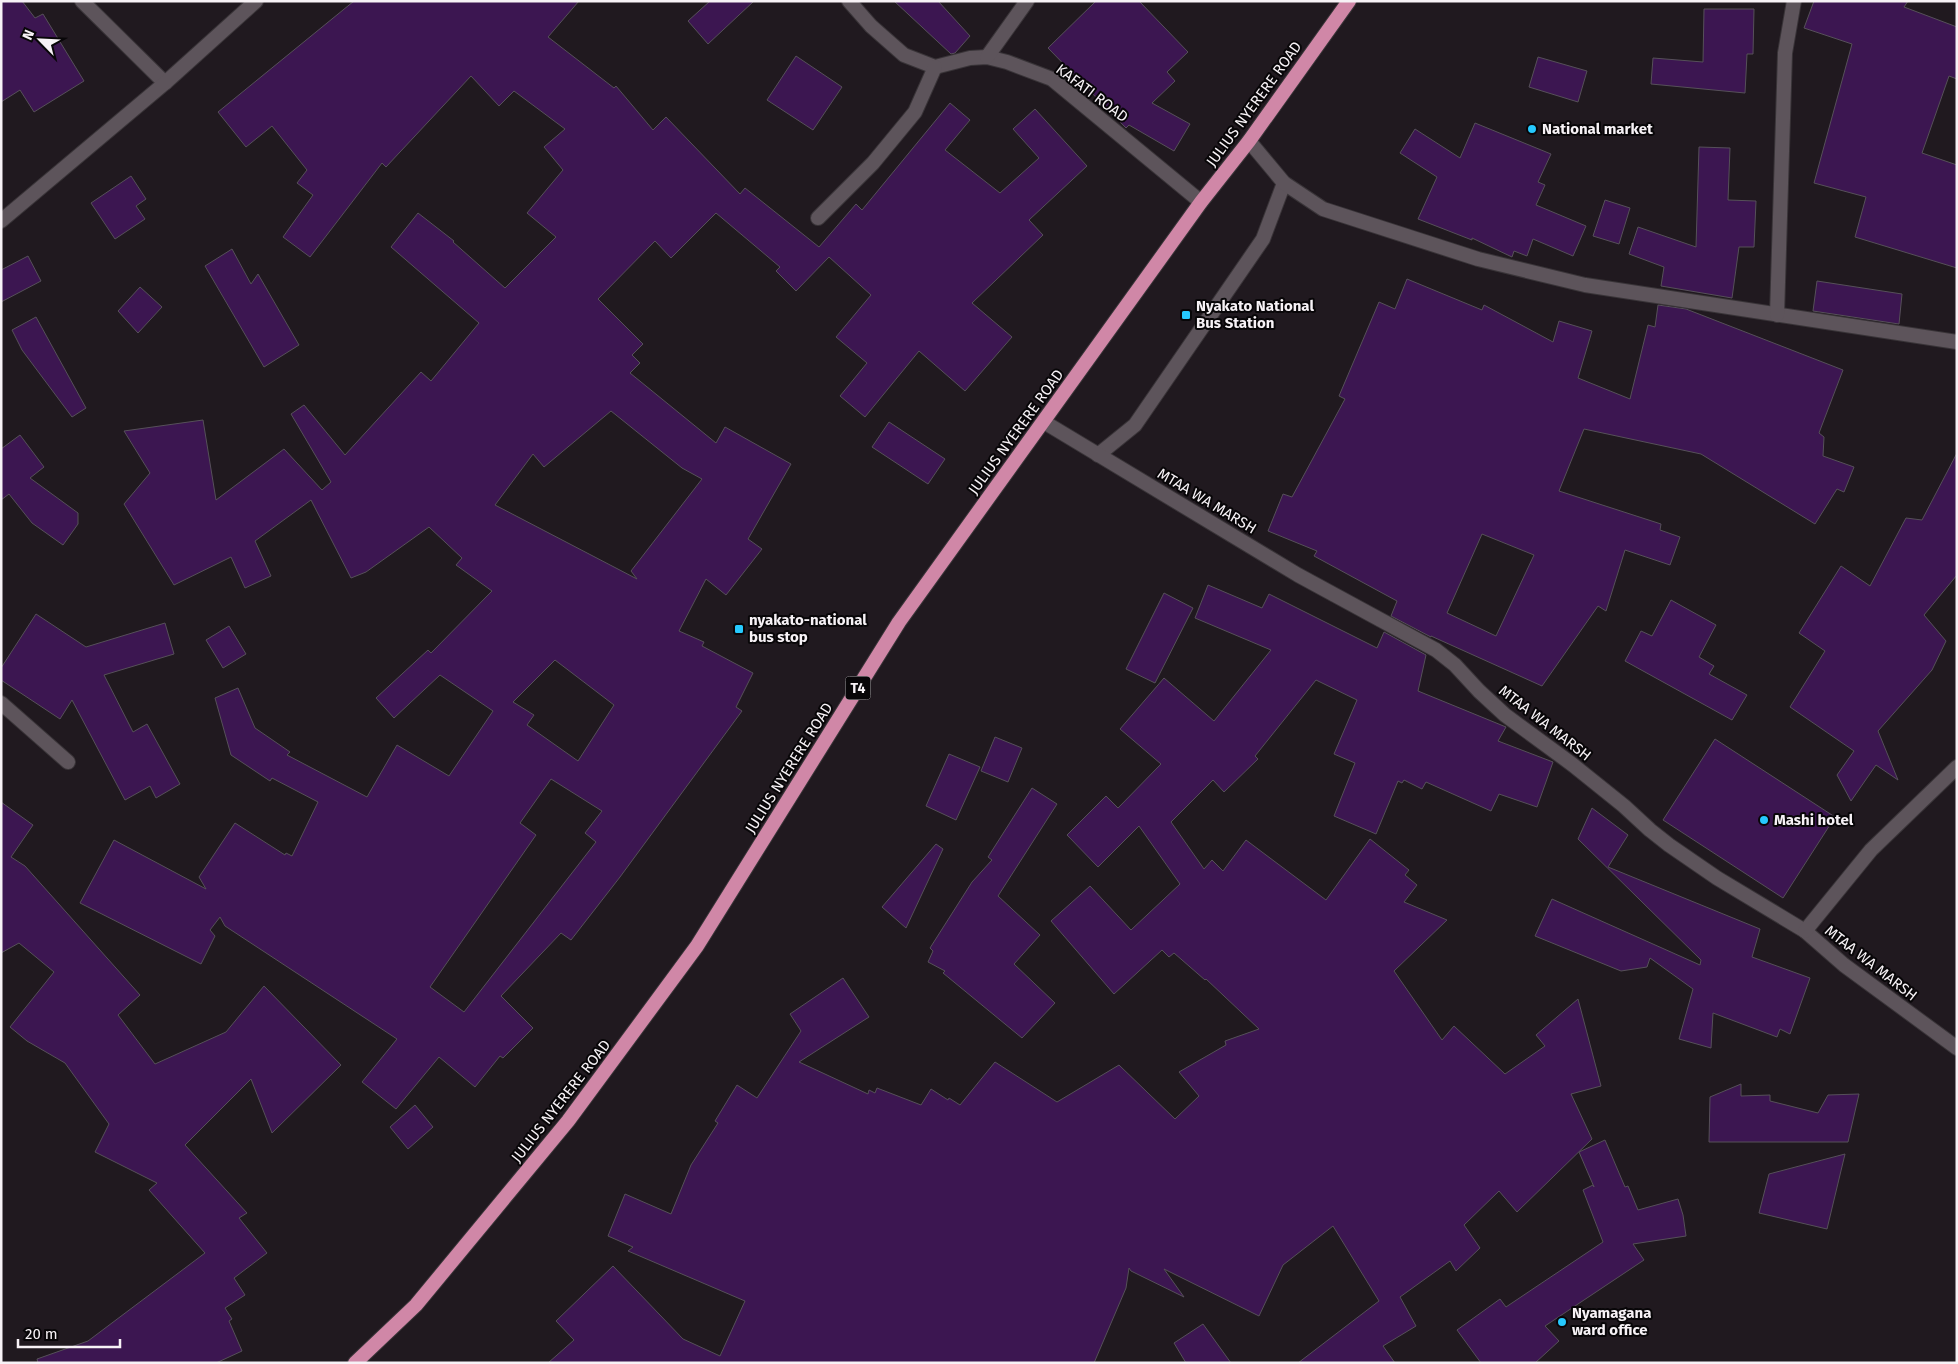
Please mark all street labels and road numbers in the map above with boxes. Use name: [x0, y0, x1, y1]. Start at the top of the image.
street label: JULIUS NYERERE ROAD: [1202, 38, 1306, 170]
street label: KAFATI ROAD: [1052, 60, 1132, 126]
street label: JULIUS NYERERE ROAD: [964, 366, 1068, 498]
street label: MTAA WA MARSH: [1154, 464, 1260, 538]
road number: T4: [846, 676, 870, 700]
street label: MTAA WA MARSH: [1495, 681, 1595, 765]
street label: JULIUS NYERERE ROAD: [741, 699, 837, 837]
street label: MTAA WA MARSH: [1821, 921, 1921, 1005]
street label: JULIUS NYERERE ROAD: [508, 1036, 614, 1166]

